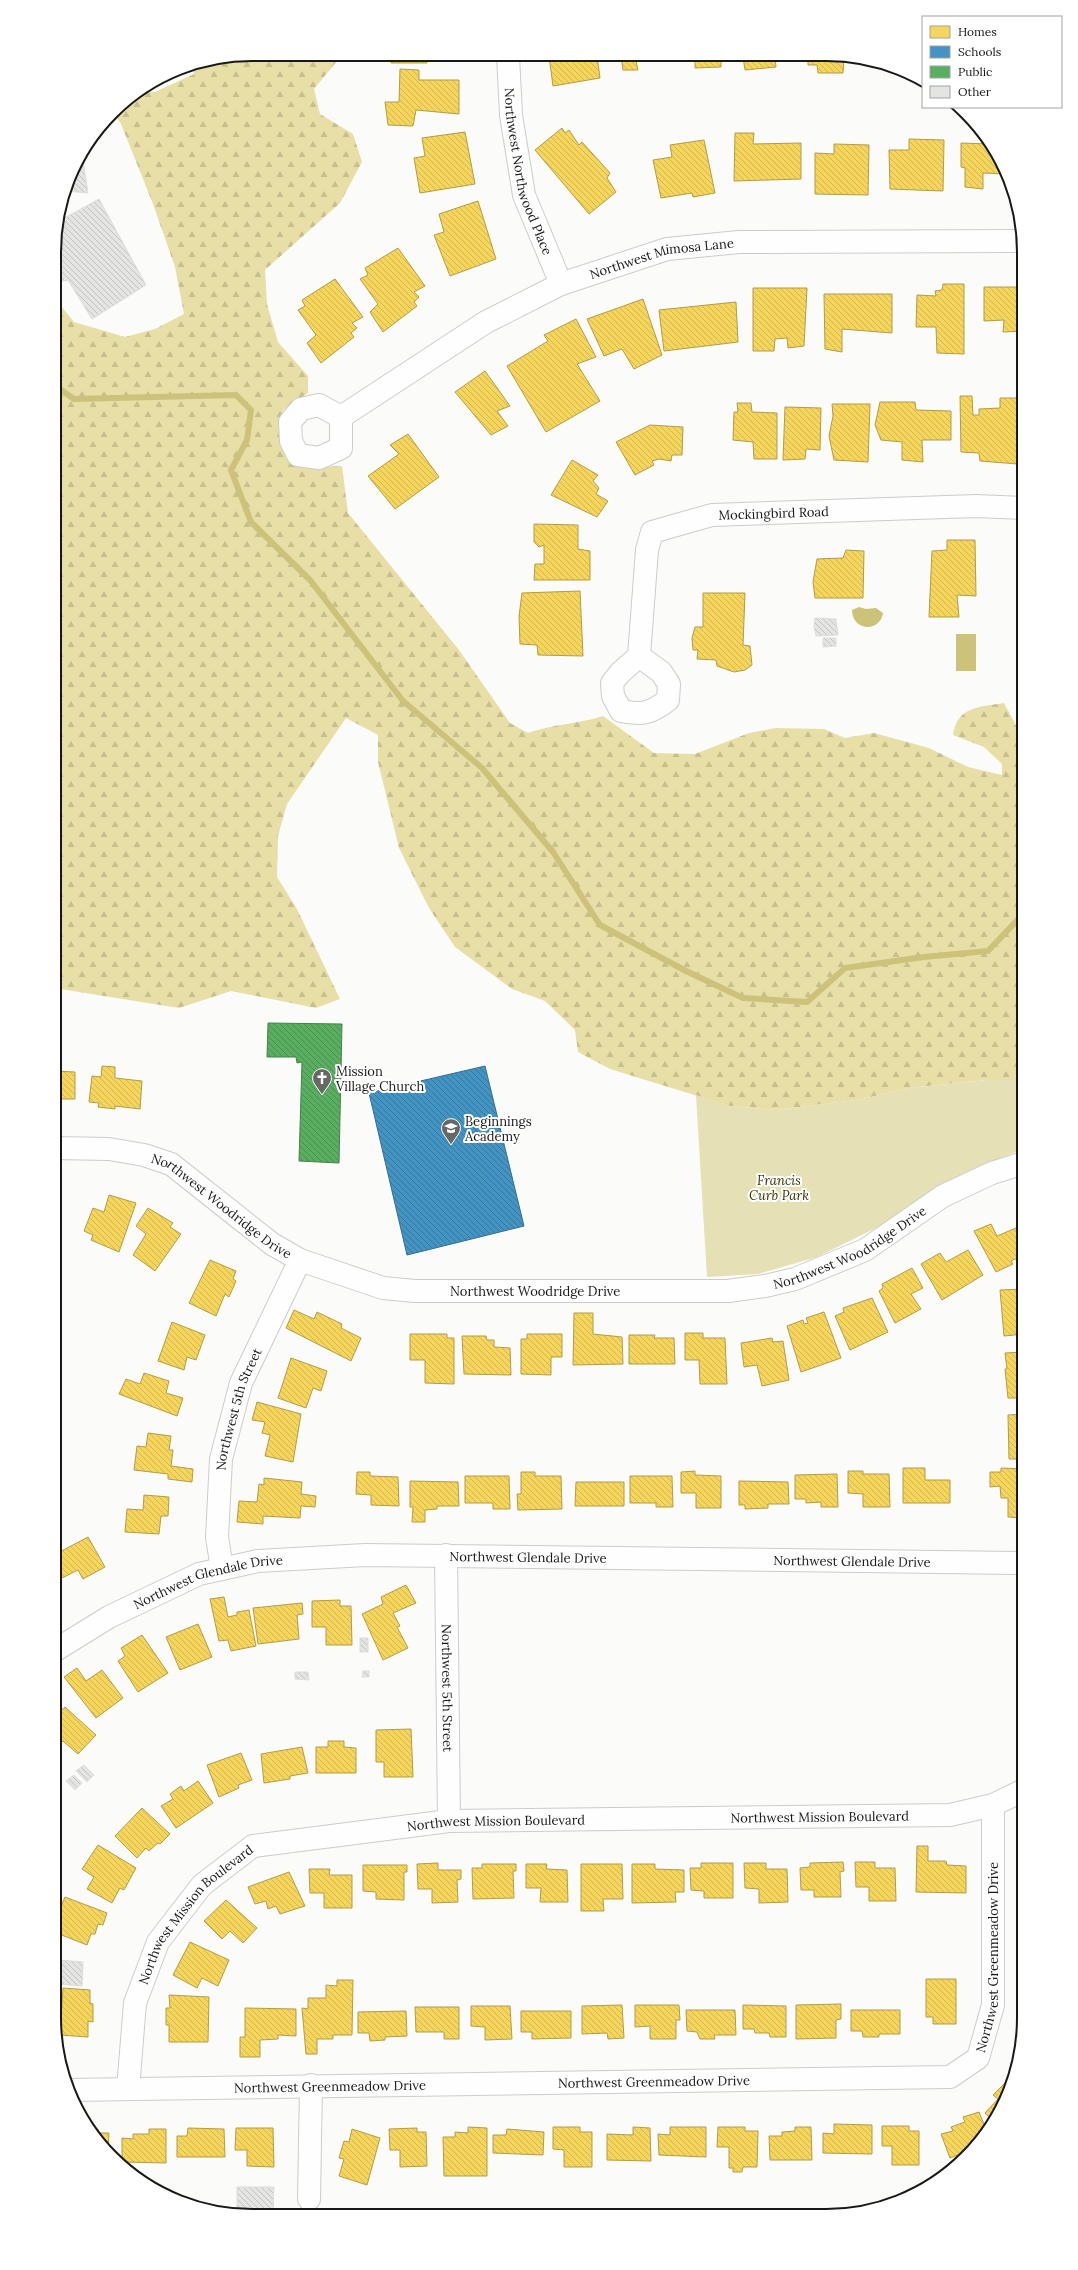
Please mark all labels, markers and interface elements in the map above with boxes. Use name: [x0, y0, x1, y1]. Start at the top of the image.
legend: [922, 16, 1062, 108]
text: Homes: [958, 24, 997, 39]
text: Schools: [958, 44, 1002, 59]
text: Public: [958, 64, 992, 79]
text: Other: [958, 84, 992, 99]
street label: Northwest Northwood Place: [501, 87, 556, 257]
street label: Northwest Mimosa Lane: [587, 234, 735, 283]
street label: Mockingbird Road: [718, 503, 829, 523]
place label: Mission Village Church: [335, 1063, 424, 1095]
church icon: Mission Village Church: [311, 1067, 333, 1095]
place label: Beginnings Academy: [464, 1113, 532, 1145]
school or university icon: Beginnings Academy: [440, 1117, 462, 1145]
street label: Northwest Woodridge Drive: [149, 1150, 295, 1262]
park label: Francis Curb Park: [749, 1172, 809, 1204]
street label: Northwest Woodridge Drive: [772, 1202, 929, 1292]
street label: Northwest Woodridge Drive: [450, 1283, 620, 1300]
street label: Northwest 5th Street: [212, 1345, 265, 1471]
street label: Northwest Glendale Drive: [449, 1548, 607, 1566]
street label: Northwest Glendale Drive: [130, 1551, 283, 1613]
street label: Northwest Glendale Drive: [773, 1551, 931, 1570]
street label: Northwest 5th Street: [438, 1624, 457, 1752]
street label: Northwest Mission Boulevard: [730, 1807, 909, 1826]
street label: Northwest Mission Boulevard: [406, 1811, 585, 1835]
street label: Northwest Mission Boulevard: [134, 1841, 256, 1987]
street label: Northwest Greenmeadow Drive: [971, 1862, 1002, 2055]
street label: Northwest Greenmeadow Drive: [558, 2071, 750, 2091]
street label: Northwest Greenmeadow Drive: [234, 2076, 426, 2096]

